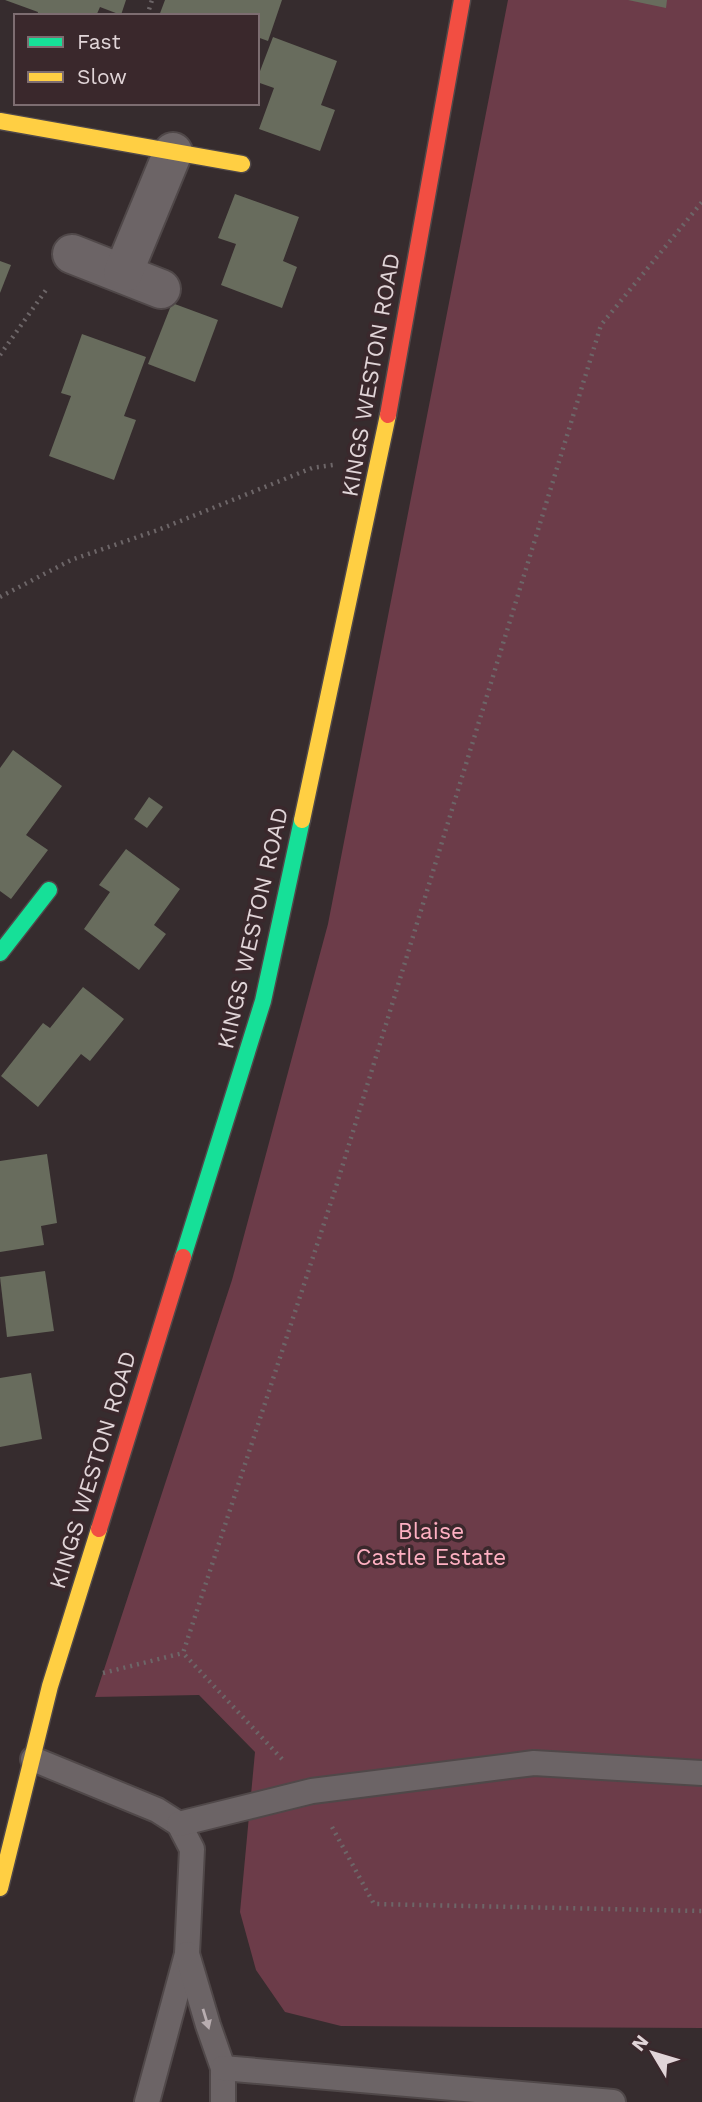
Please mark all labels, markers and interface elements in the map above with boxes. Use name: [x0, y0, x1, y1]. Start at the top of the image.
legend: [14, 14, 259, 105]
text: Fast: [77, 29, 121, 54]
text: Slow: [77, 64, 127, 89]
street label: KINGS WESTON ROAD: [336, 251, 406, 499]
street label: KINGS WESTON ROAD: [212, 805, 294, 1051]
street label: KINGS WESTON ROAD: [44, 1348, 142, 1592]
park label: Blaise Castle Estate: [356, 1518, 506, 1571]
one-way arrow: [201, 2009, 212, 2030]
north arrow: [618, 2018, 688, 2088]
text: N: [627, 2030, 653, 2055]

